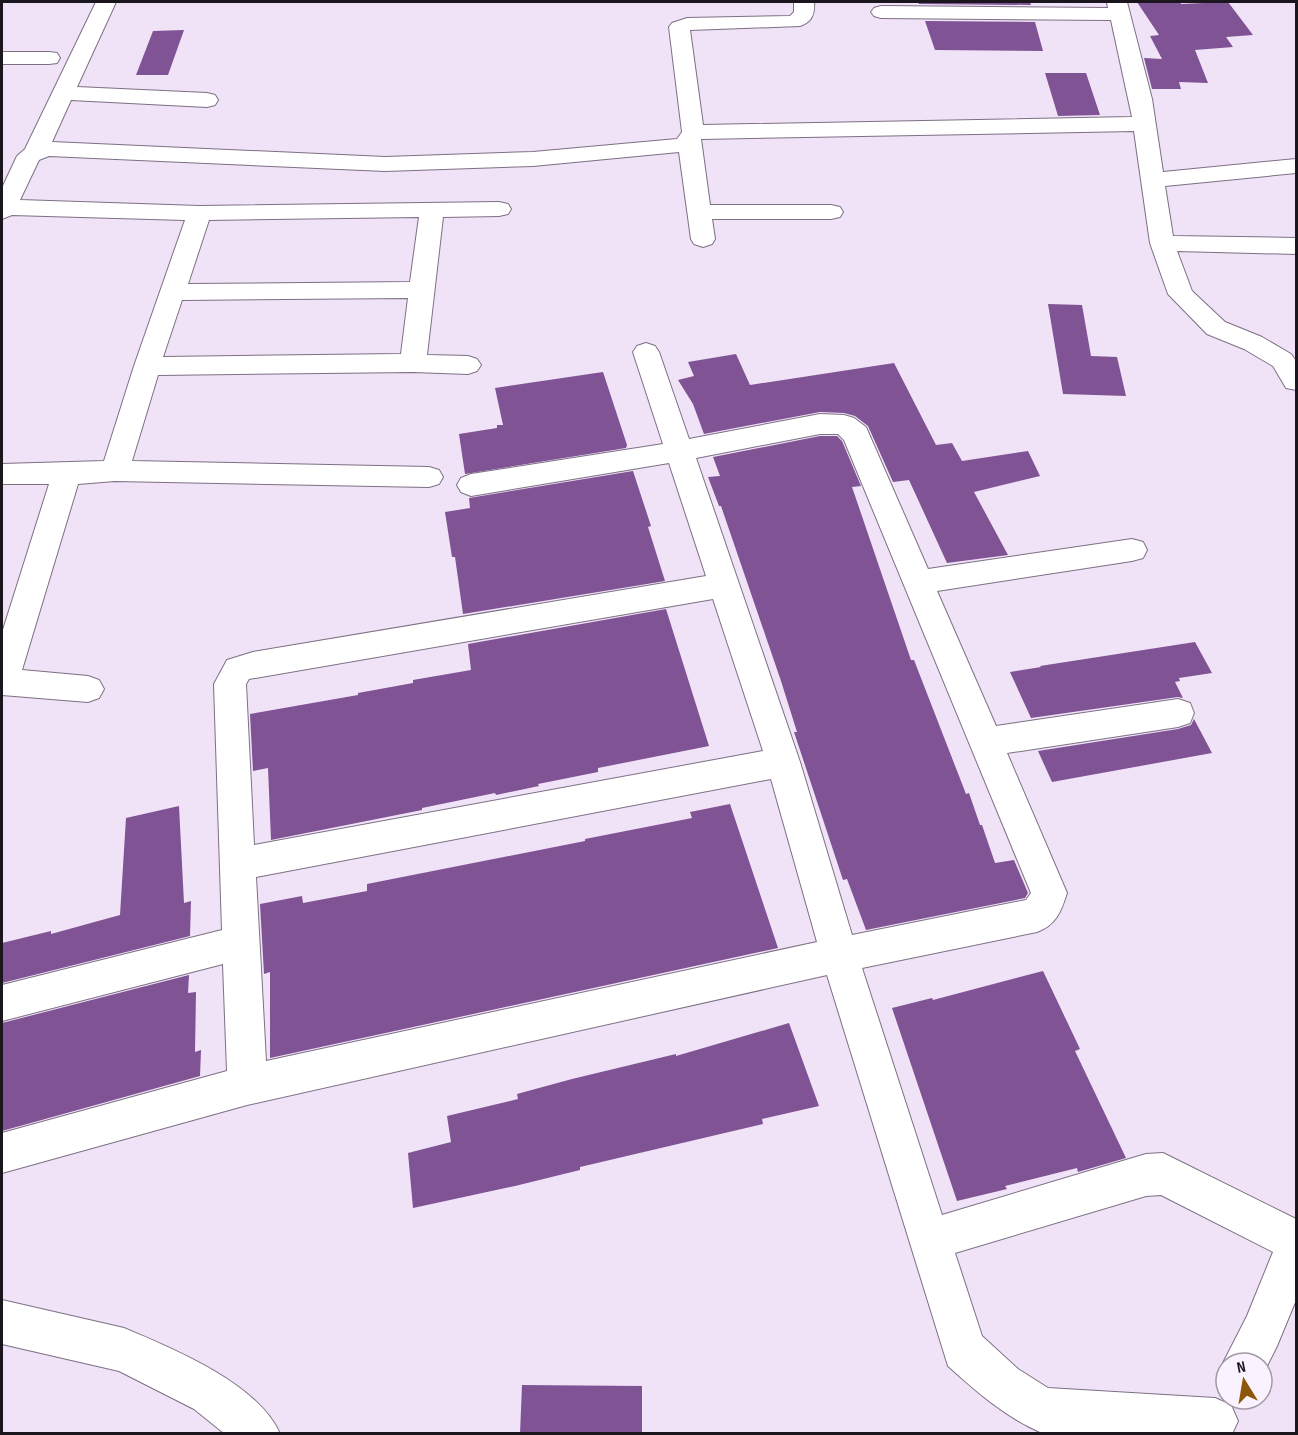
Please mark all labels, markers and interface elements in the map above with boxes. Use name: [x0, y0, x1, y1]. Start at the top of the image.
north arrow: [1214, 1351, 1274, 1411]
text: N: [1235, 1358, 1247, 1378]

